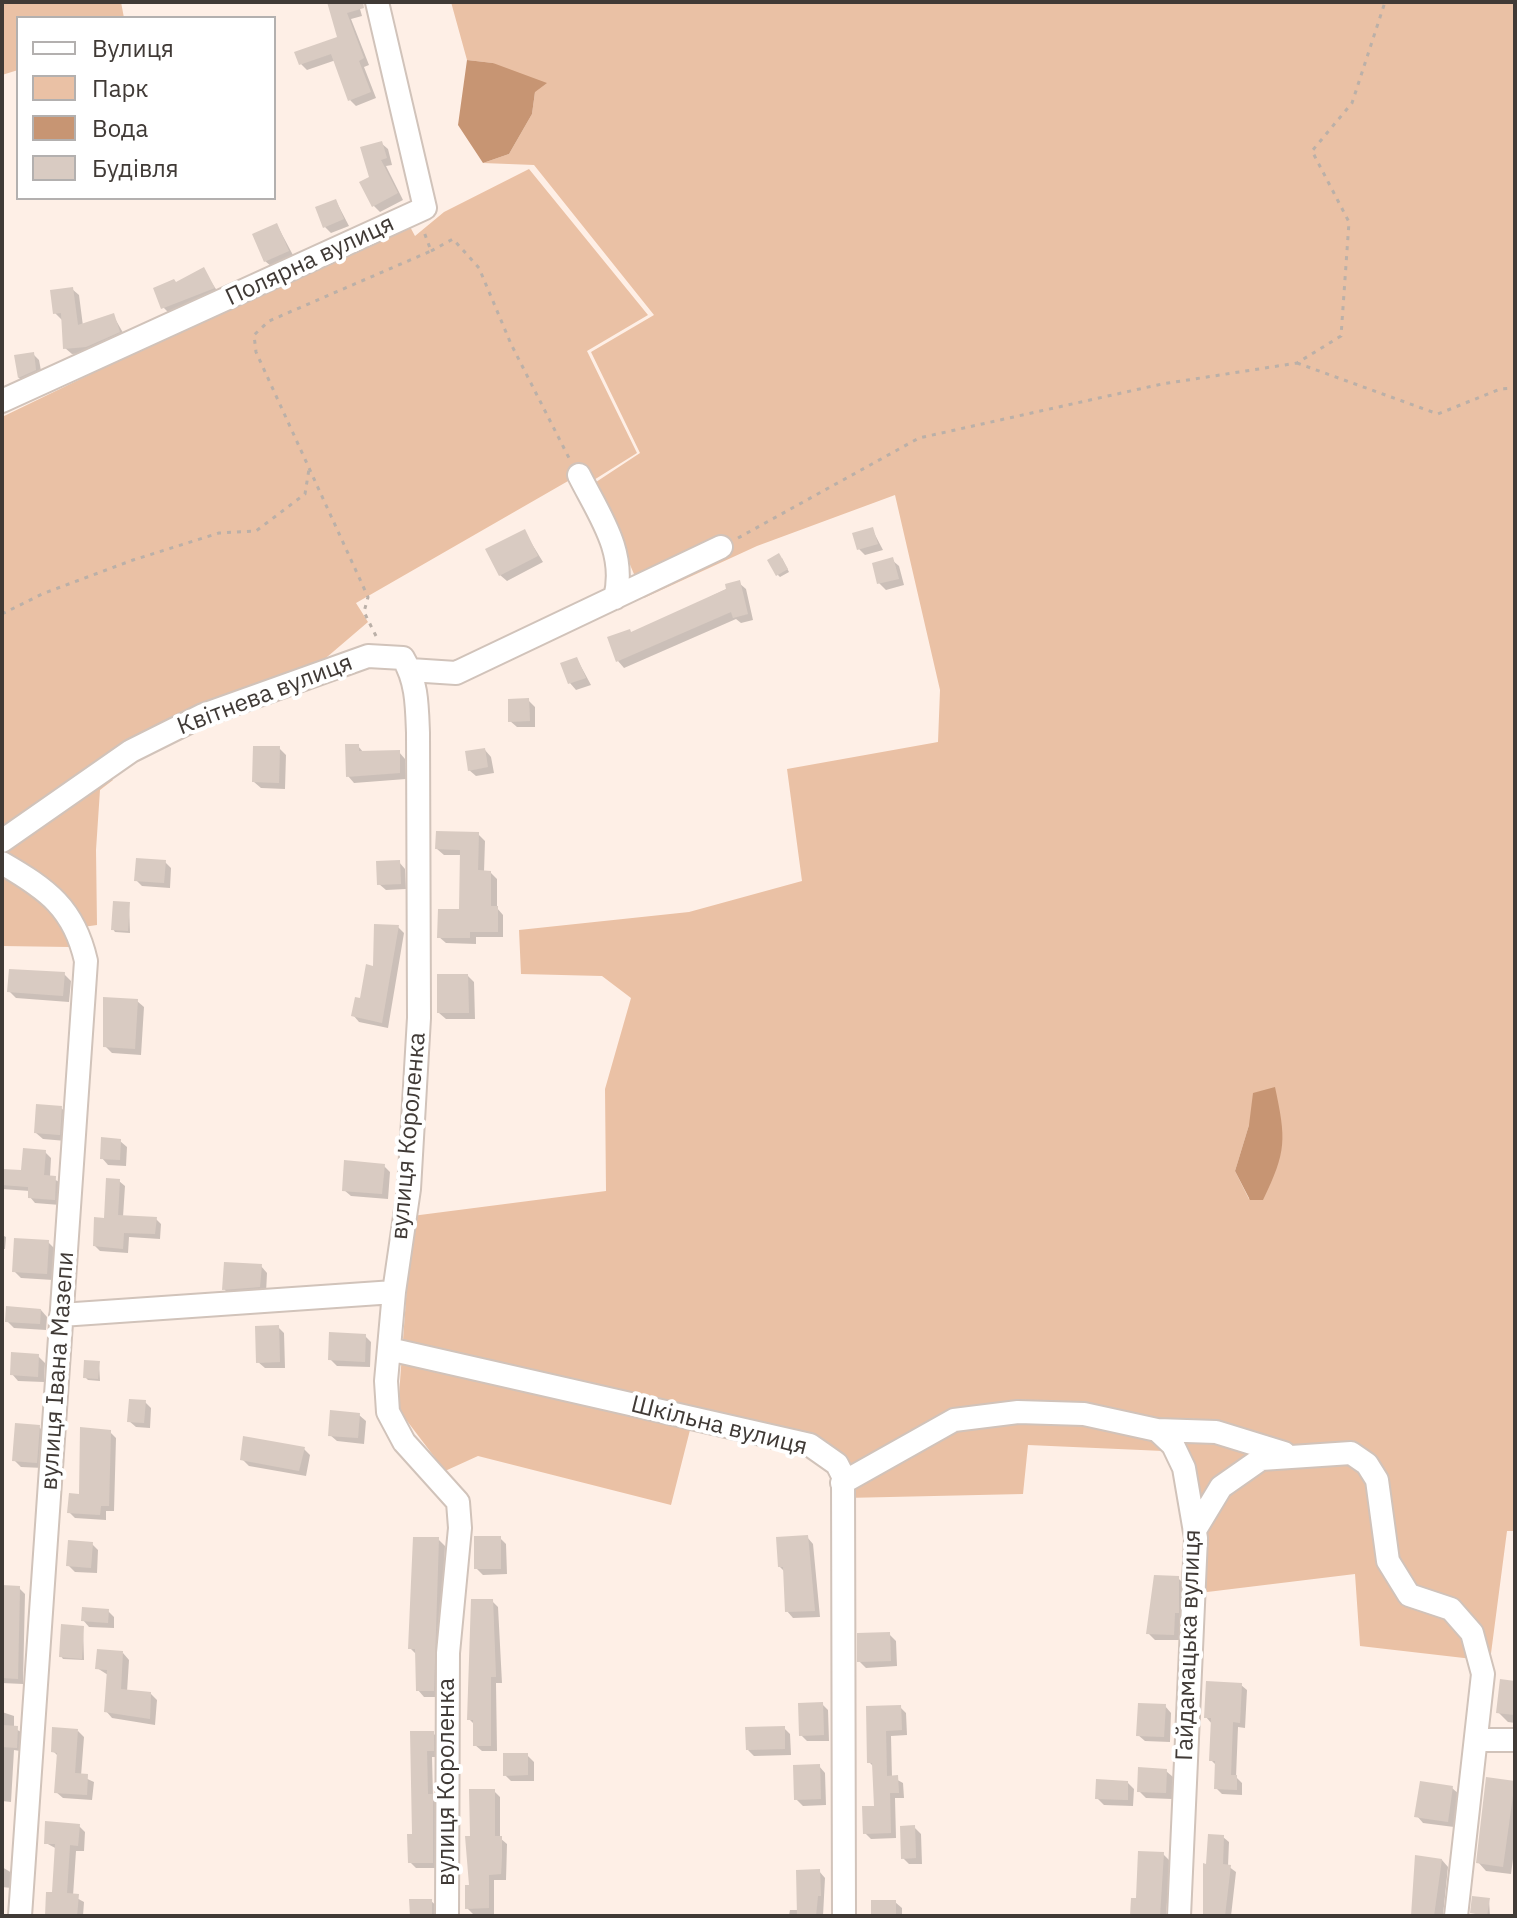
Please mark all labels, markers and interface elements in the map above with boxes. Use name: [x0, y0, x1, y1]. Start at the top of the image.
legend: [16, 16, 276, 200]
text: Вулиця: [92, 32, 174, 64]
text: Парк: [92, 72, 149, 104]
text: Вода: [92, 112, 148, 144]
text: Будівля: [92, 152, 179, 184]
street label: Полярна вулиця: [221, 209, 399, 313]
street label: Квітнева вулиця: [173, 648, 357, 742]
street label: вулиця Короленка: [386, 1031, 432, 1241]
street label: вулиця Івана Мазепи: [35, 1251, 81, 1491]
street label: Шкільна вулиця: [628, 1390, 810, 1462]
street label: Гайдамацька вулиця: [1171, 1529, 1207, 1761]
street label: вулиця Короленка: [433, 1678, 461, 1886]

